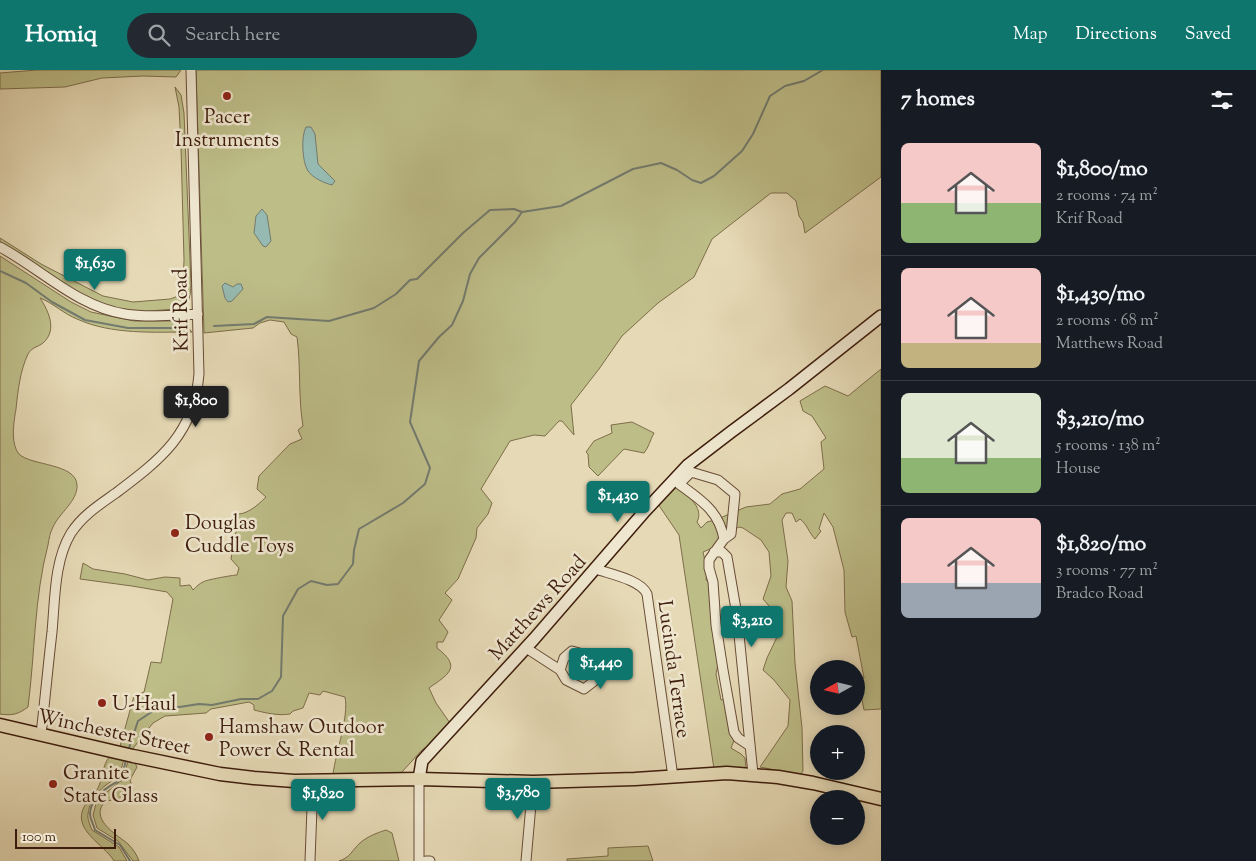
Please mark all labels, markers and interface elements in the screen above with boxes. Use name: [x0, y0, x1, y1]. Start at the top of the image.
search box: [127, 13, 477, 58]
text: Homiq: [25, 18, 97, 52]
icon: search: [145, 21, 173, 49]
text: Search here: [185, 22, 280, 49]
text: Map: [1013, 22, 1048, 48]
text: Directions: [1076, 22, 1157, 48]
text: Saved: [1185, 22, 1231, 48]
text: 7 homes: [901, 85, 975, 115]
icon: filters: [1208, 86, 1236, 114]
marker: Pacer Instruments: [221, 90, 233, 102]
place label: Pacer Instruments: [175, 104, 279, 156]
text: $1,800/mo: [1056, 155, 1148, 185]
icon: home: [941, 163, 1001, 223]
text: 2 rooms · 74 m²: [1056, 185, 1158, 208]
text: Krif Road: [1056, 208, 1123, 231]
pin: $1,630: [54, 248, 136, 291]
text: $1,630: [75, 253, 115, 276]
street label: Krif Road: [167, 268, 198, 352]
text: $1,430/mo: [1056, 280, 1145, 310]
icon: home: [941, 288, 1001, 348]
text: 2 rooms · 68 m²: [1056, 310, 1159, 333]
text: Matthews Road: [1056, 333, 1163, 356]
pin: $1,800: [155, 386, 237, 428]
text: $1,800: [175, 390, 217, 413]
text: $3,210/mo: [1056, 405, 1144, 435]
icon: home: [941, 413, 1001, 473]
text: 5 rooms · 138 m²: [1056, 435, 1161, 458]
text: House: [1056, 458, 1100, 481]
pin: $1,430: [577, 480, 659, 523]
text: $1,430: [598, 485, 638, 508]
place label: Douglas Cuddle Toys: [185, 510, 294, 562]
marker: Douglas Cuddle Toys: [169, 527, 181, 539]
text: $1,820/mo: [1056, 530, 1146, 560]
icon: home: [941, 538, 1001, 598]
street label: Matthews Road: [483, 549, 594, 668]
text: 3 rooms · 77 m²: [1056, 560, 1158, 583]
text: Bradco Road: [1056, 583, 1143, 606]
street label: Lucinda Terrace: [649, 599, 697, 740]
pin: $3,210: [711, 606, 793, 648]
text: $3,210: [732, 610, 772, 633]
pin: $1,440: [560, 648, 642, 690]
text: $1,440: [580, 652, 622, 675]
north arrow: [810, 660, 865, 715]
map controls: [810, 660, 865, 845]
place label: U-Haul: [112, 691, 177, 720]
marker: U-Haul: [96, 697, 108, 709]
street label: Winchester Street: [34, 703, 193, 764]
place label: Hamshaw Outdoor Power & Rental: [219, 714, 385, 766]
button: +: [810, 725, 865, 780]
marker: Hamshaw Outdoor Power & Rental: [203, 731, 215, 743]
place label: Granite State Glass: [63, 760, 158, 812]
marker: Granite State Glass: [47, 778, 59, 790]
pin: $1,820: [282, 778, 364, 821]
pin: $3,780: [477, 778, 559, 820]
text: $3,780: [496, 782, 540, 805]
text: $1,820: [302, 783, 344, 806]
button: −: [810, 790, 865, 845]
scale bar: [15, 826, 116, 849]
text: 100 m: [22, 828, 56, 848]

